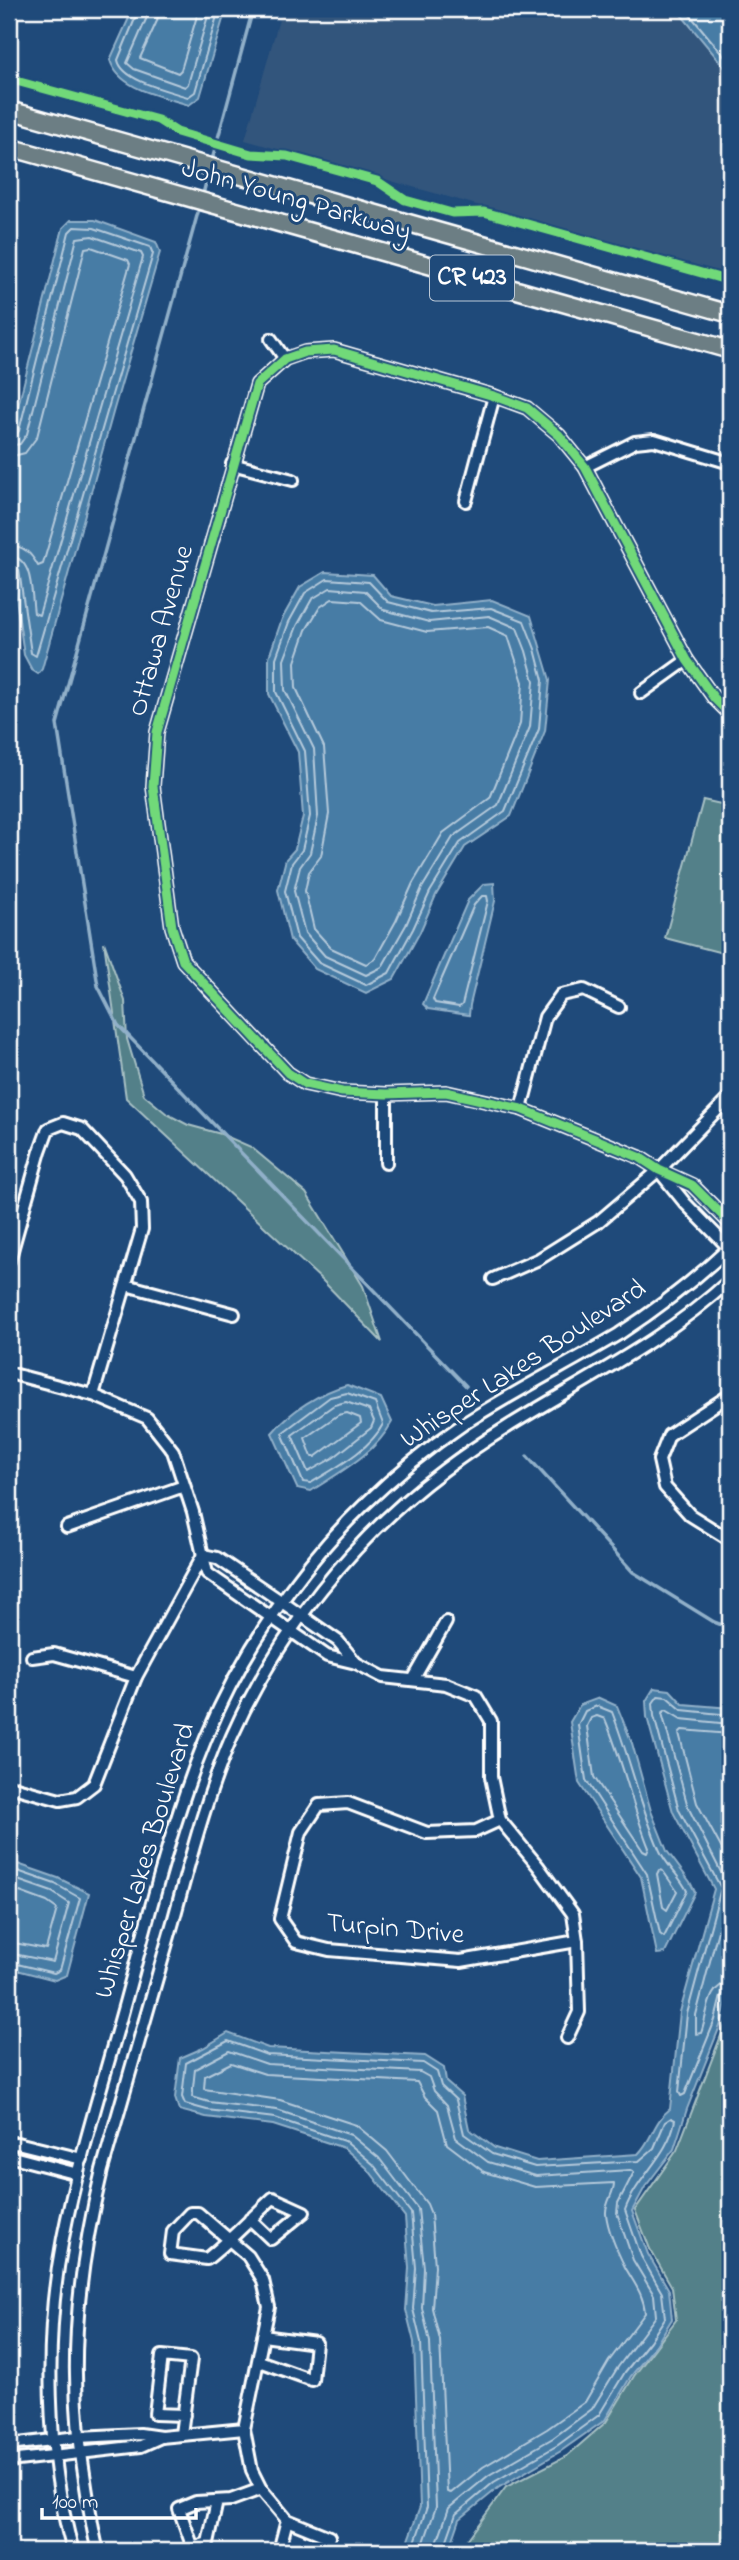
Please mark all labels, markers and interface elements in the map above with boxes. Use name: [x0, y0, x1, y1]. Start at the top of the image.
street label: John Young Parkway: [176, 149, 416, 253]
road number: CR 423: [430, 256, 514, 300]
street label: Ottawa Avenue: [118, 540, 206, 722]
street label: Whisper Lakes Boulevard: [393, 1270, 655, 1460]
street label: Whisper Lakes Boulevard: [85, 1718, 208, 2004]
street label: Turpin Drive: [324, 1904, 466, 1956]
scale bar: [42, 2476, 196, 2520]
text: 100 m: [52, 2488, 98, 2518]

